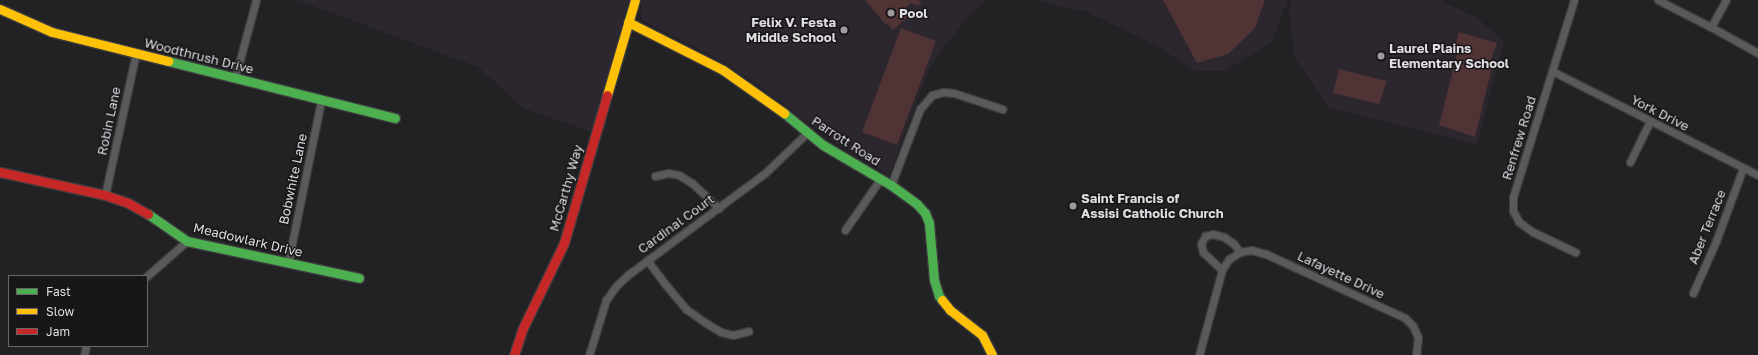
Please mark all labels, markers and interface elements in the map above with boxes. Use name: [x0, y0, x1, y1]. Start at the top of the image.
place label: Pool: [899, 5, 928, 21]
marker: Pool: [886, 8, 896, 18]
place label: Felix V. Festa Middle School: [746, 15, 836, 46]
marker: Felix V. Festa Middle School: [839, 25, 849, 35]
street label: Woodthrush Drive: [143, 35, 255, 77]
place label: Laurel Plains Elementary School: [1389, 41, 1509, 72]
marker: Laurel Plains Elementary School: [1376, 51, 1386, 61]
street label: Robin Lane: [94, 85, 124, 157]
street label: York Drive: [1628, 92, 1692, 134]
street label: Renfrew Road: [1499, 94, 1539, 182]
street label: Parrott Road: [809, 113, 883, 169]
street label: Bobwhite Lane: [276, 132, 310, 226]
street label: McCarthy Way: [546, 143, 586, 233]
street label: Aber Terrace: [1685, 187, 1729, 267]
street label: Cardinal Court: [635, 191, 717, 257]
place label: Saint Francis of Assisi Catholic Church: [1081, 191, 1224, 222]
marker: Saint Francis of Assisi Catholic Church: [1068, 201, 1078, 211]
street label: Meadowlark Drive: [192, 220, 304, 260]
street label: Lafayette Drive: [1295, 248, 1387, 302]
legend: [8, 275, 148, 347]
text: Fast: [46, 284, 71, 299]
text: Slow: [46, 304, 74, 319]
text: Jam: [46, 324, 70, 339]

